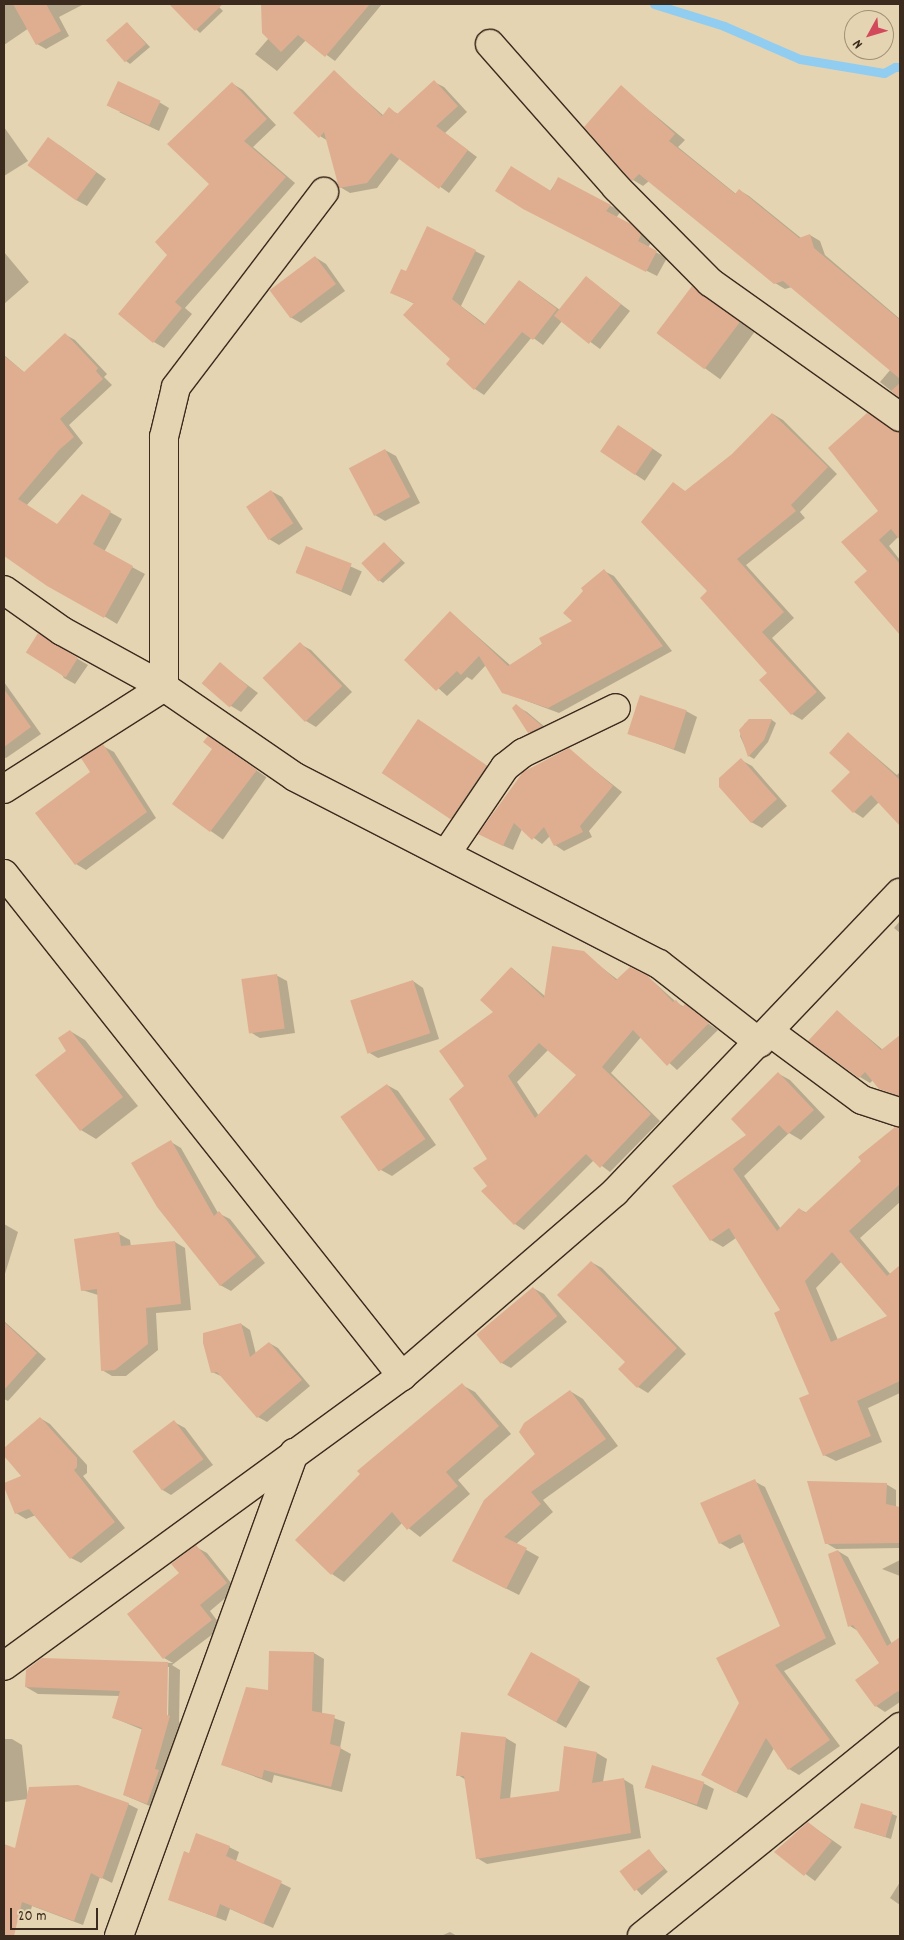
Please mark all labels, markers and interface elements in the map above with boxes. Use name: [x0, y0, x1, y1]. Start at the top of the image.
north arrow: [844, 10, 894, 60]
text: N: [848, 35, 868, 53]
scale bar: [12, 1898, 100, 1930]
text: 20 m: [18, 1906, 46, 1928]

